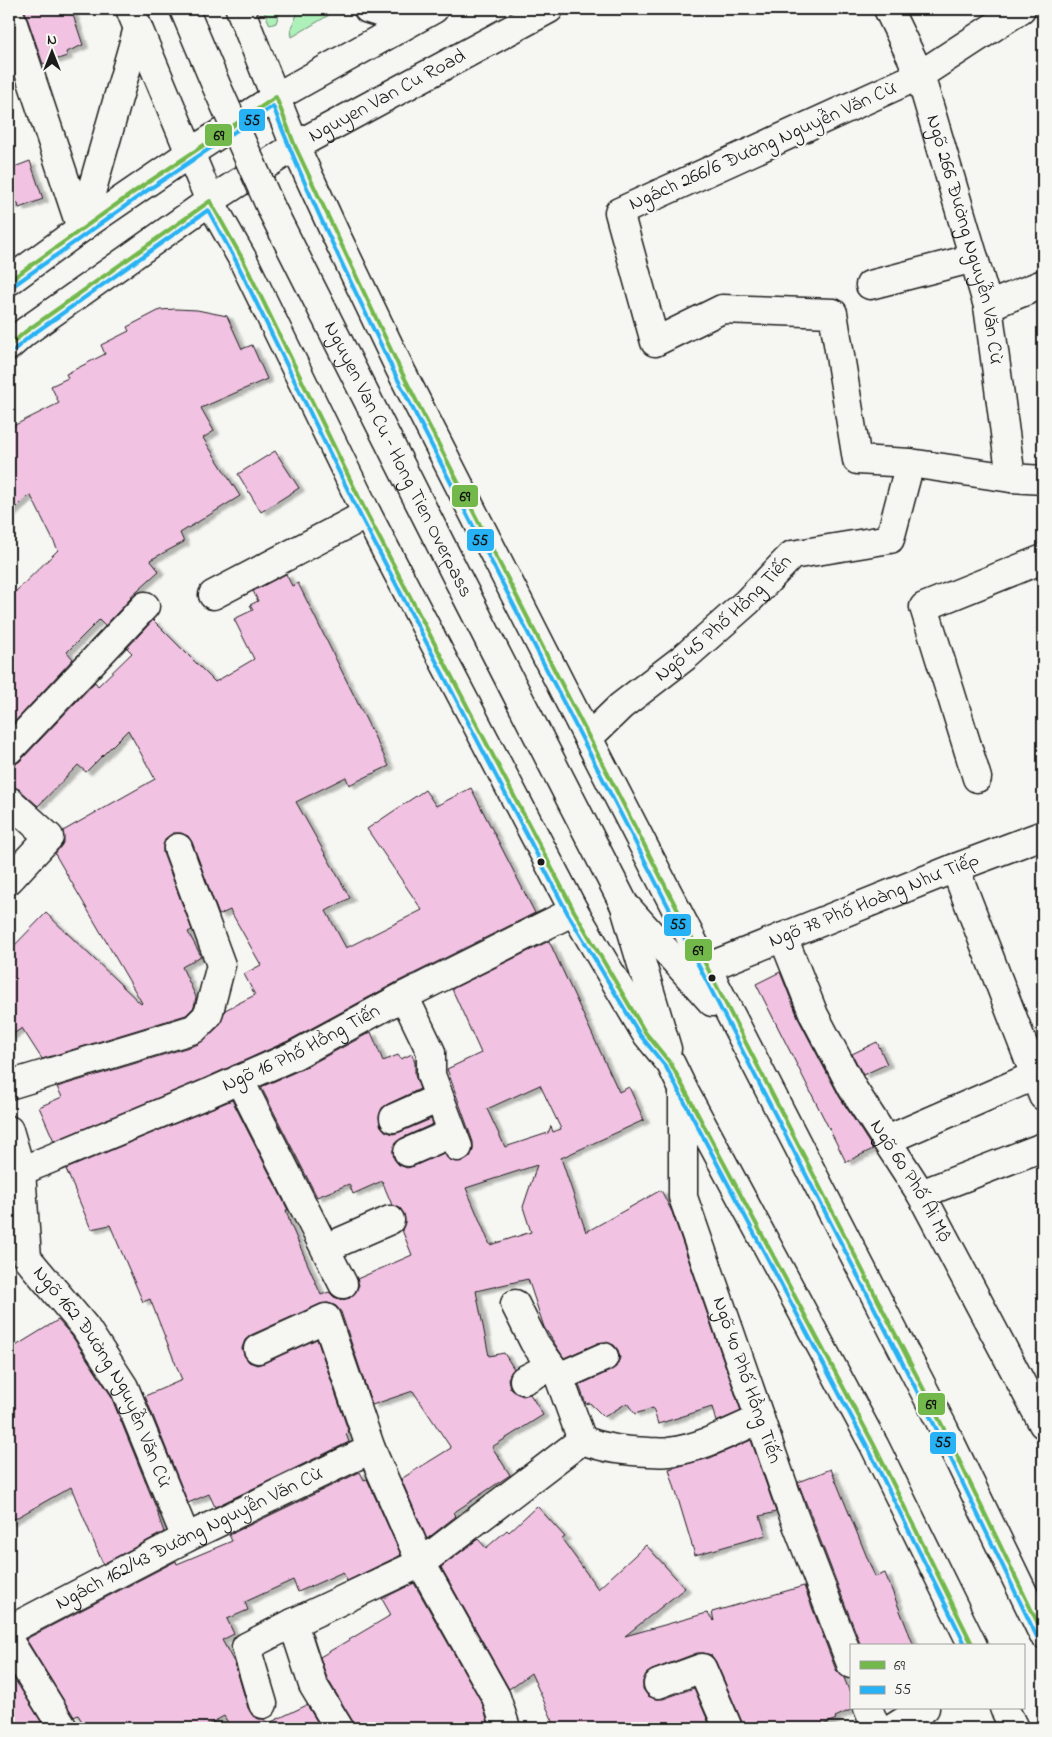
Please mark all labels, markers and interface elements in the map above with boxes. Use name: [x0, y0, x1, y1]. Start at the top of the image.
north arrow: [28, 28, 78, 78]
text: N: [47, 30, 57, 51]
street label: Nguyen Van Cu Road: [303, 42, 471, 151]
street label: Ngách 266/6 Đường Nguyễn Văn Cừ: [625, 75, 902, 220]
line badge: 55: [238, 108, 266, 132]
text: 55: [244, 111, 260, 132]
street label: Ngõ 266 Đường Nguyễn Văn Cừ: [918, 111, 1010, 366]
line badge: 69: [204, 123, 233, 147]
text: 69: [213, 126, 225, 147]
street label: Nguyen Van Cu – Hong Tien Overpass: [316, 317, 480, 603]
line badge: 69: [451, 484, 479, 508]
text: 69: [459, 487, 471, 508]
line badge: 55: [466, 528, 495, 552]
text: 55: [472, 531, 488, 552]
street label: Ngõ 45 Phố Hồng Tiến: [649, 548, 799, 689]
street label: Ngõ 78 Phố Hoàng Như Tiếp: [764, 846, 983, 956]
unlabelled marker: [536, 857, 546, 867]
line badge: 55: [663, 913, 692, 937]
text: 55: [670, 915, 686, 936]
line badge: 69: [684, 938, 713, 962]
text: 69: [692, 941, 704, 962]
unlabelled marker: [707, 973, 717, 983]
street label: Ngõ 16 Phố Hồng Tiến: [218, 997, 386, 1100]
street label: Ngõ 60 Phố Ái Mộ: [862, 1114, 959, 1247]
street label: Ngõ 162 Đường Nguyễn Văn Cừ: [25, 1260, 178, 1492]
street label: Ngõ 40 Phố Hồng Tiến: [704, 1293, 789, 1468]
line badge: 69: [917, 1392, 946, 1416]
text: 69: [925, 1395, 937, 1416]
line badge: 55: [929, 1431, 957, 1455]
text: 55: [935, 1433, 951, 1454]
street label: Ngách 162/43 Đường Nguyễn Văn Cừ: [50, 1460, 328, 1618]
legend: [850, 1644, 1024, 1710]
text: 69: [894, 1655, 906, 1677]
text: 55: [894, 1679, 912, 1701]

